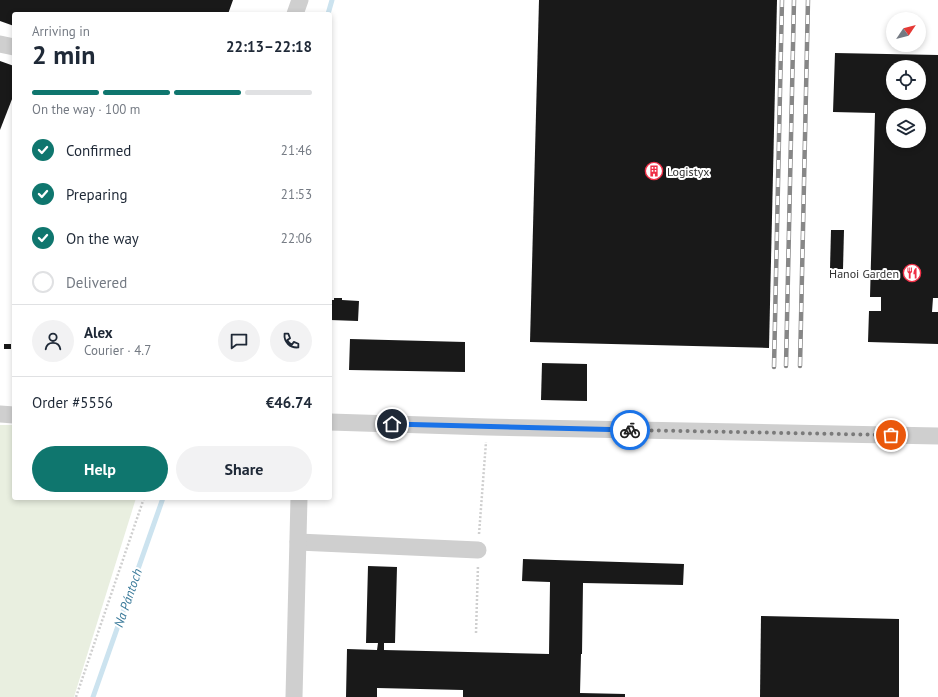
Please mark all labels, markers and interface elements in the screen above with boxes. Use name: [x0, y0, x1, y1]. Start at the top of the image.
north arrow: [886, 12, 926, 52]
map controls: [886, 12, 926, 148]
text: Arriving in: [32, 23, 90, 40]
text: 22:13–22:18: [226, 37, 312, 56]
text: 2 min: [32, 38, 95, 71]
button: locate: [886, 60, 926, 100]
text: On the way · 100 m: [32, 101, 140, 118]
button: layers: [886, 108, 926, 148]
icon: check: [32, 139, 54, 161]
text: Confirmed: [66, 141, 131, 160]
text: 21:46: [281, 142, 312, 159]
building icon: Logistyx: [644, 161, 664, 181]
place label: Logistyx: [667, 164, 709, 179]
icon: check: [32, 183, 54, 205]
text: Preparing: [66, 185, 128, 204]
text: 21:53: [281, 186, 312, 203]
icon: check: [32, 227, 54, 249]
text: On the way: [66, 229, 139, 248]
text: 22:06: [281, 230, 312, 247]
restaurant icon: Hanoi Garden: [902, 263, 922, 283]
place label: Hanoi Garden: [829, 266, 899, 281]
text: Delivered: [66, 273, 127, 292]
button: person: [32, 320, 74, 362]
button: chat: [218, 320, 260, 362]
button: phone: [270, 320, 312, 362]
text: Alex: [84, 323, 113, 342]
text: Courier · 4.7: [84, 342, 151, 359]
text: Order #5556: [32, 393, 113, 412]
text: €46.74: [266, 393, 312, 412]
pin: [375, 407, 409, 441]
courier: [610, 410, 650, 450]
icon: home: [381, 413, 403, 435]
pin: [874, 418, 908, 452]
icon: bike: [619, 419, 641, 441]
icon: bag: [880, 424, 902, 446]
button: Help: [32, 446, 168, 492]
button: Share: [176, 446, 312, 492]
water label: Na Pántoch: [110, 566, 146, 630]

